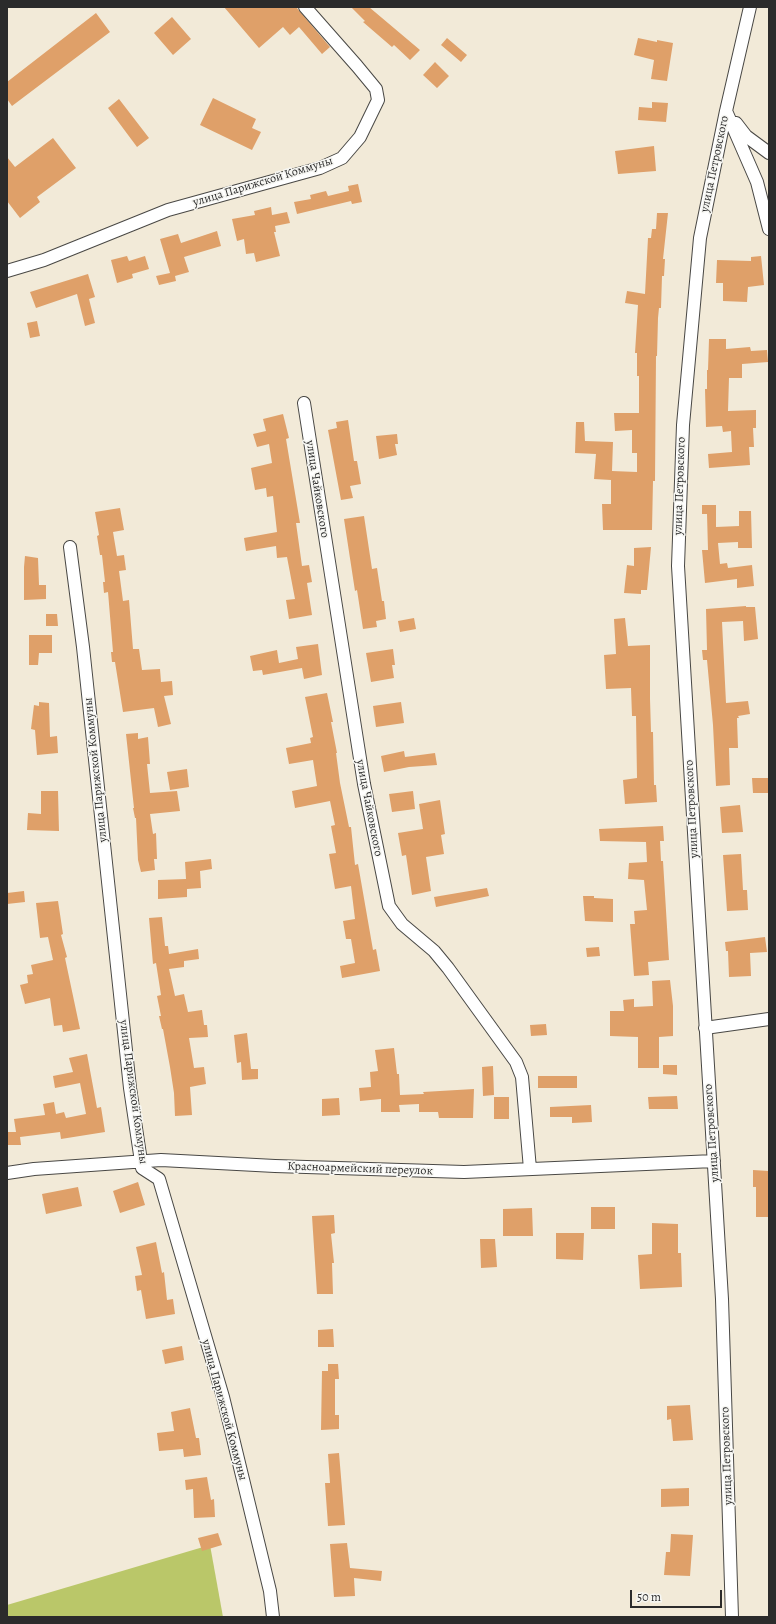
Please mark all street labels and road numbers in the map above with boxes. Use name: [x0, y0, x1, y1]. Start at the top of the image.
street label: улица Петровского: [698, 114, 732, 214]
street label: улица Парижской Коммуны: [191, 154, 335, 210]
street label: улица Петровского: [671, 437, 689, 535]
street label: улица Чайковского: [302, 439, 332, 539]
street label: улица Парижской Коммуны: [81, 697, 111, 843]
street label: улица Чайковского: [353, 758, 385, 858]
street label: улица Петровского: [682, 759, 702, 859]
street label: улица Парижской Коммуны: [116, 1019, 150, 1165]
street label: улица Петровского: [701, 1083, 723, 1183]
street label: Красноармейский переулок: [287, 1159, 433, 1179]
street label: улица Парижской Коммуны: [198, 1338, 250, 1482]
street label: улица Петровского: [718, 1407, 736, 1505]

